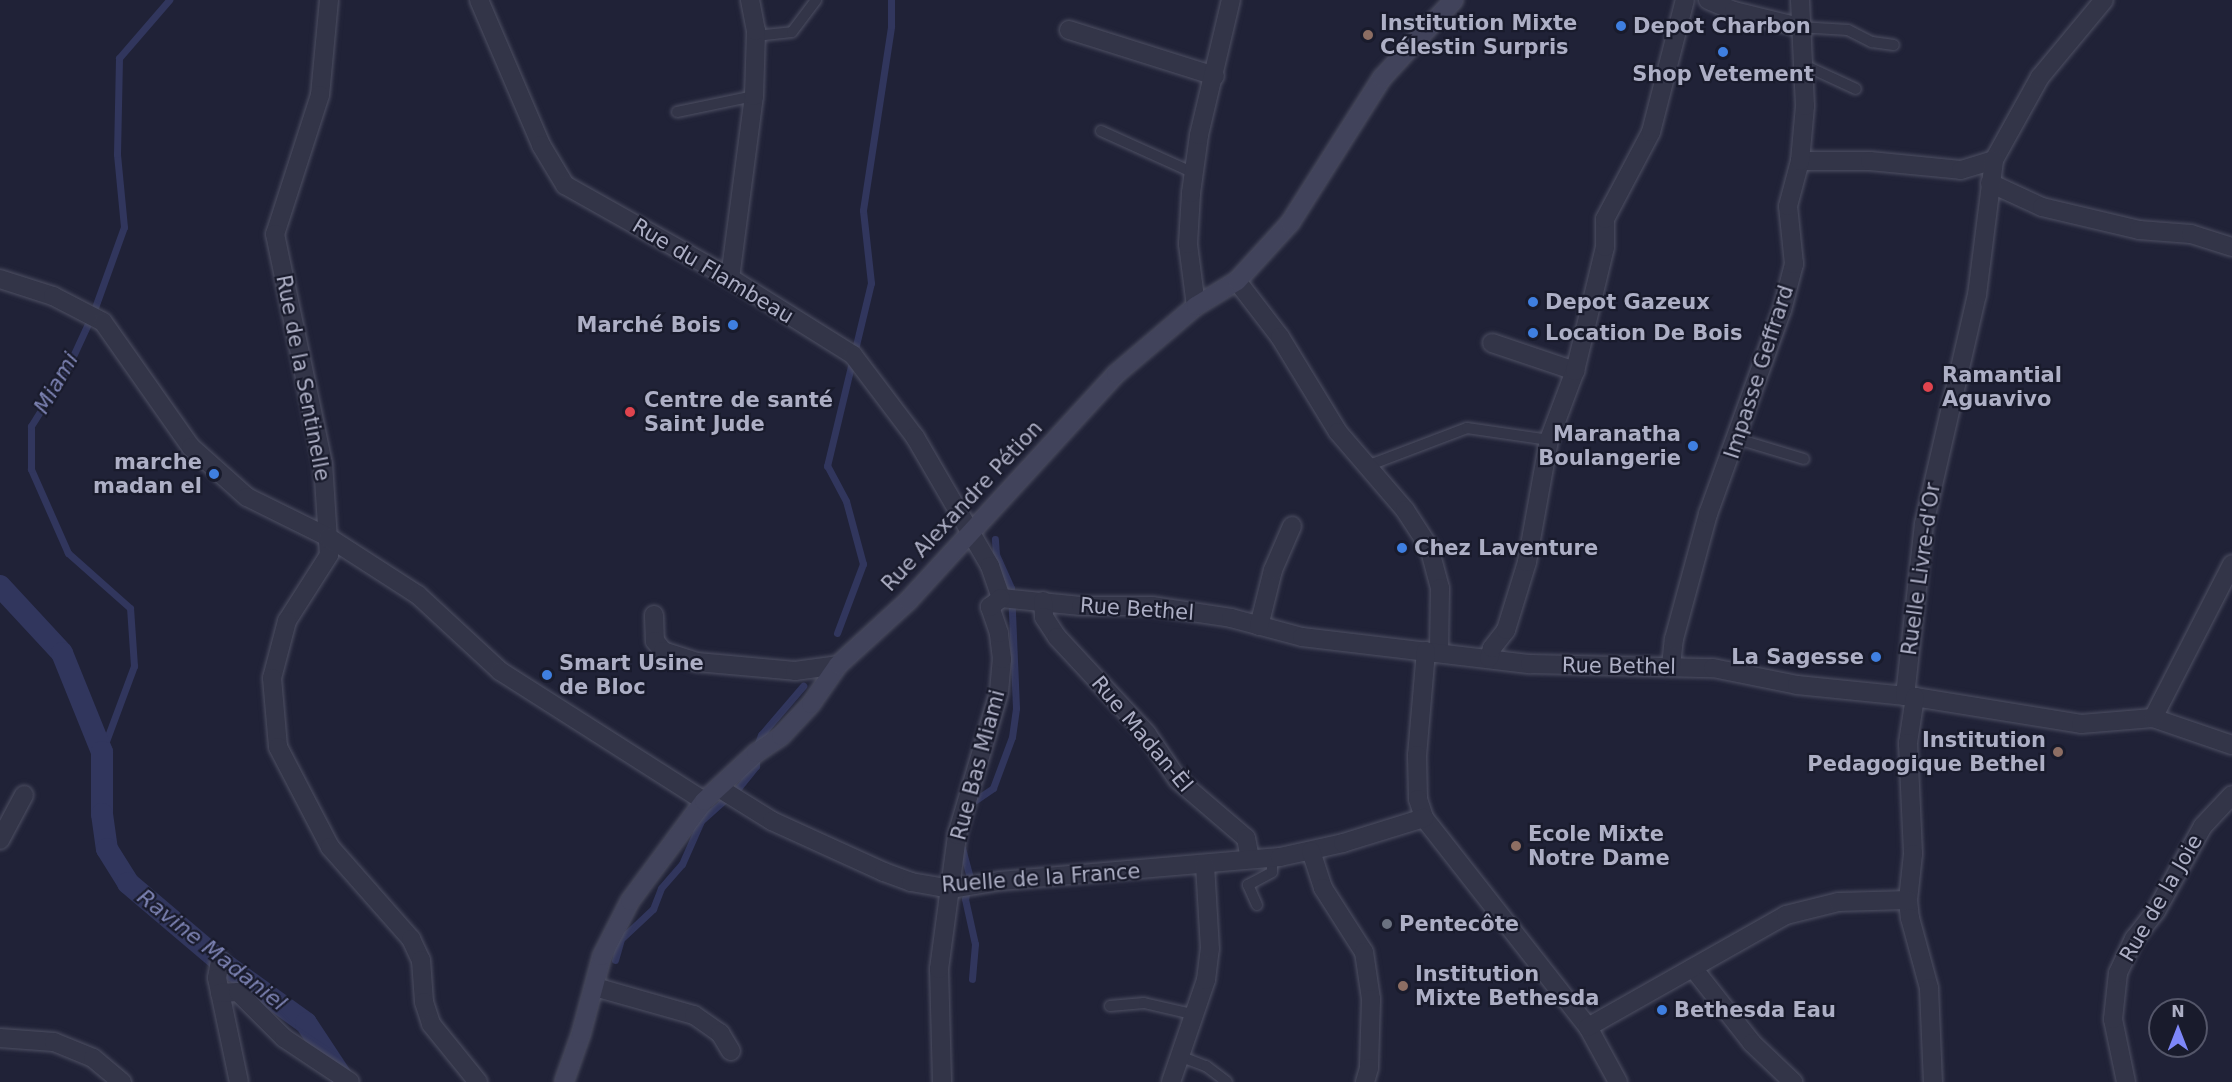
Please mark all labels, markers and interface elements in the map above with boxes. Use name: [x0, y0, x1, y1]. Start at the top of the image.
place label: Institution Mixte Célestin Surpris: [1380, 10, 1577, 60]
place label: Depot Charbon: [1633, 13, 1811, 39]
marker: Depot Charbon: [1614, 19, 1628, 33]
marker: Institution Mixte Célestin Surpris: [1361, 28, 1375, 42]
marker: Shop Vetement: [1716, 45, 1730, 59]
place label: Shop Vetement: [1632, 61, 1814, 87]
street label: Rue du Flambeau: [628, 213, 798, 329]
street label: Rue de la Sentinelle: [271, 273, 335, 483]
street label: Impasse Geffrard: [1719, 282, 1799, 462]
place label: Depot Gazeux: [1545, 289, 1710, 315]
marker: Depot Gazeux: [1526, 295, 1540, 309]
place label: Marché Bois: [576, 312, 721, 338]
marker: Marché Bois: [726, 318, 740, 332]
place label: Location De Bois: [1545, 320, 1742, 346]
marker: Location De Bois: [1526, 326, 1540, 340]
water label: Miami: [28, 348, 84, 418]
place label: Ramantial Aguavivo: [1942, 362, 2062, 412]
marker: Ramantial Aguavivo: [1919, 378, 1937, 396]
place label: Centre de santé Saint Jude: [644, 387, 833, 437]
marker: Centre de santé Saint Jude: [621, 403, 639, 421]
street label: Rue Alexandre Pétion: [876, 415, 1048, 597]
place label: Maranatha Boulangerie: [1538, 421, 1681, 471]
marker: Maranatha Boulangerie: [1686, 439, 1700, 453]
place label: marche madan el: [93, 449, 202, 499]
marker: marche madan el: [207, 467, 221, 481]
street label: Ruelle Livre-d'Or: [1896, 481, 1946, 657]
place label: Chez Laventure: [1414, 535, 1598, 561]
marker: Chez Laventure: [1395, 541, 1409, 555]
street label: Rue Bethel: [1079, 592, 1195, 626]
place label: La Sagesse: [1731, 644, 1864, 670]
place label: Smart Usine de Bloc: [559, 650, 704, 700]
marker: La Sagesse: [1869, 650, 1883, 664]
street label: Rue Bethel: [1562, 652, 1676, 680]
marker: Smart Usine de Bloc: [540, 668, 554, 682]
street label: Rue Madan-Èl: [1086, 671, 1198, 797]
street label: Rue Bas Miami: [946, 687, 1010, 843]
place label: Institution Pedagogique Bethel: [1807, 727, 2046, 777]
marker: Institution Pedagogique Bethel: [2051, 745, 2065, 759]
place label: Ecole Mixte Notre Dame: [1528, 821, 1670, 871]
street label: Rue de la Joie: [2114, 830, 2208, 966]
marker: Ecole Mixte Notre Dame: [1509, 839, 1523, 853]
street label: Ruelle de la France: [941, 858, 1141, 898]
water label: Ravine Madaniel: [132, 884, 292, 1016]
place label: Pentecôte: [1399, 911, 1519, 937]
marker: Pentecôte: [1380, 917, 1394, 931]
place label: Institution Mixte Bethesda: [1415, 961, 1599, 1011]
marker: Institution Mixte Bethesda: [1396, 979, 1410, 993]
place label: Bethesda Eau: [1674, 997, 1836, 1023]
north arrow: [2148, 998, 2208, 1058]
text: N: [2171, 1002, 2185, 1021]
marker: Bethesda Eau: [1655, 1003, 1669, 1017]

